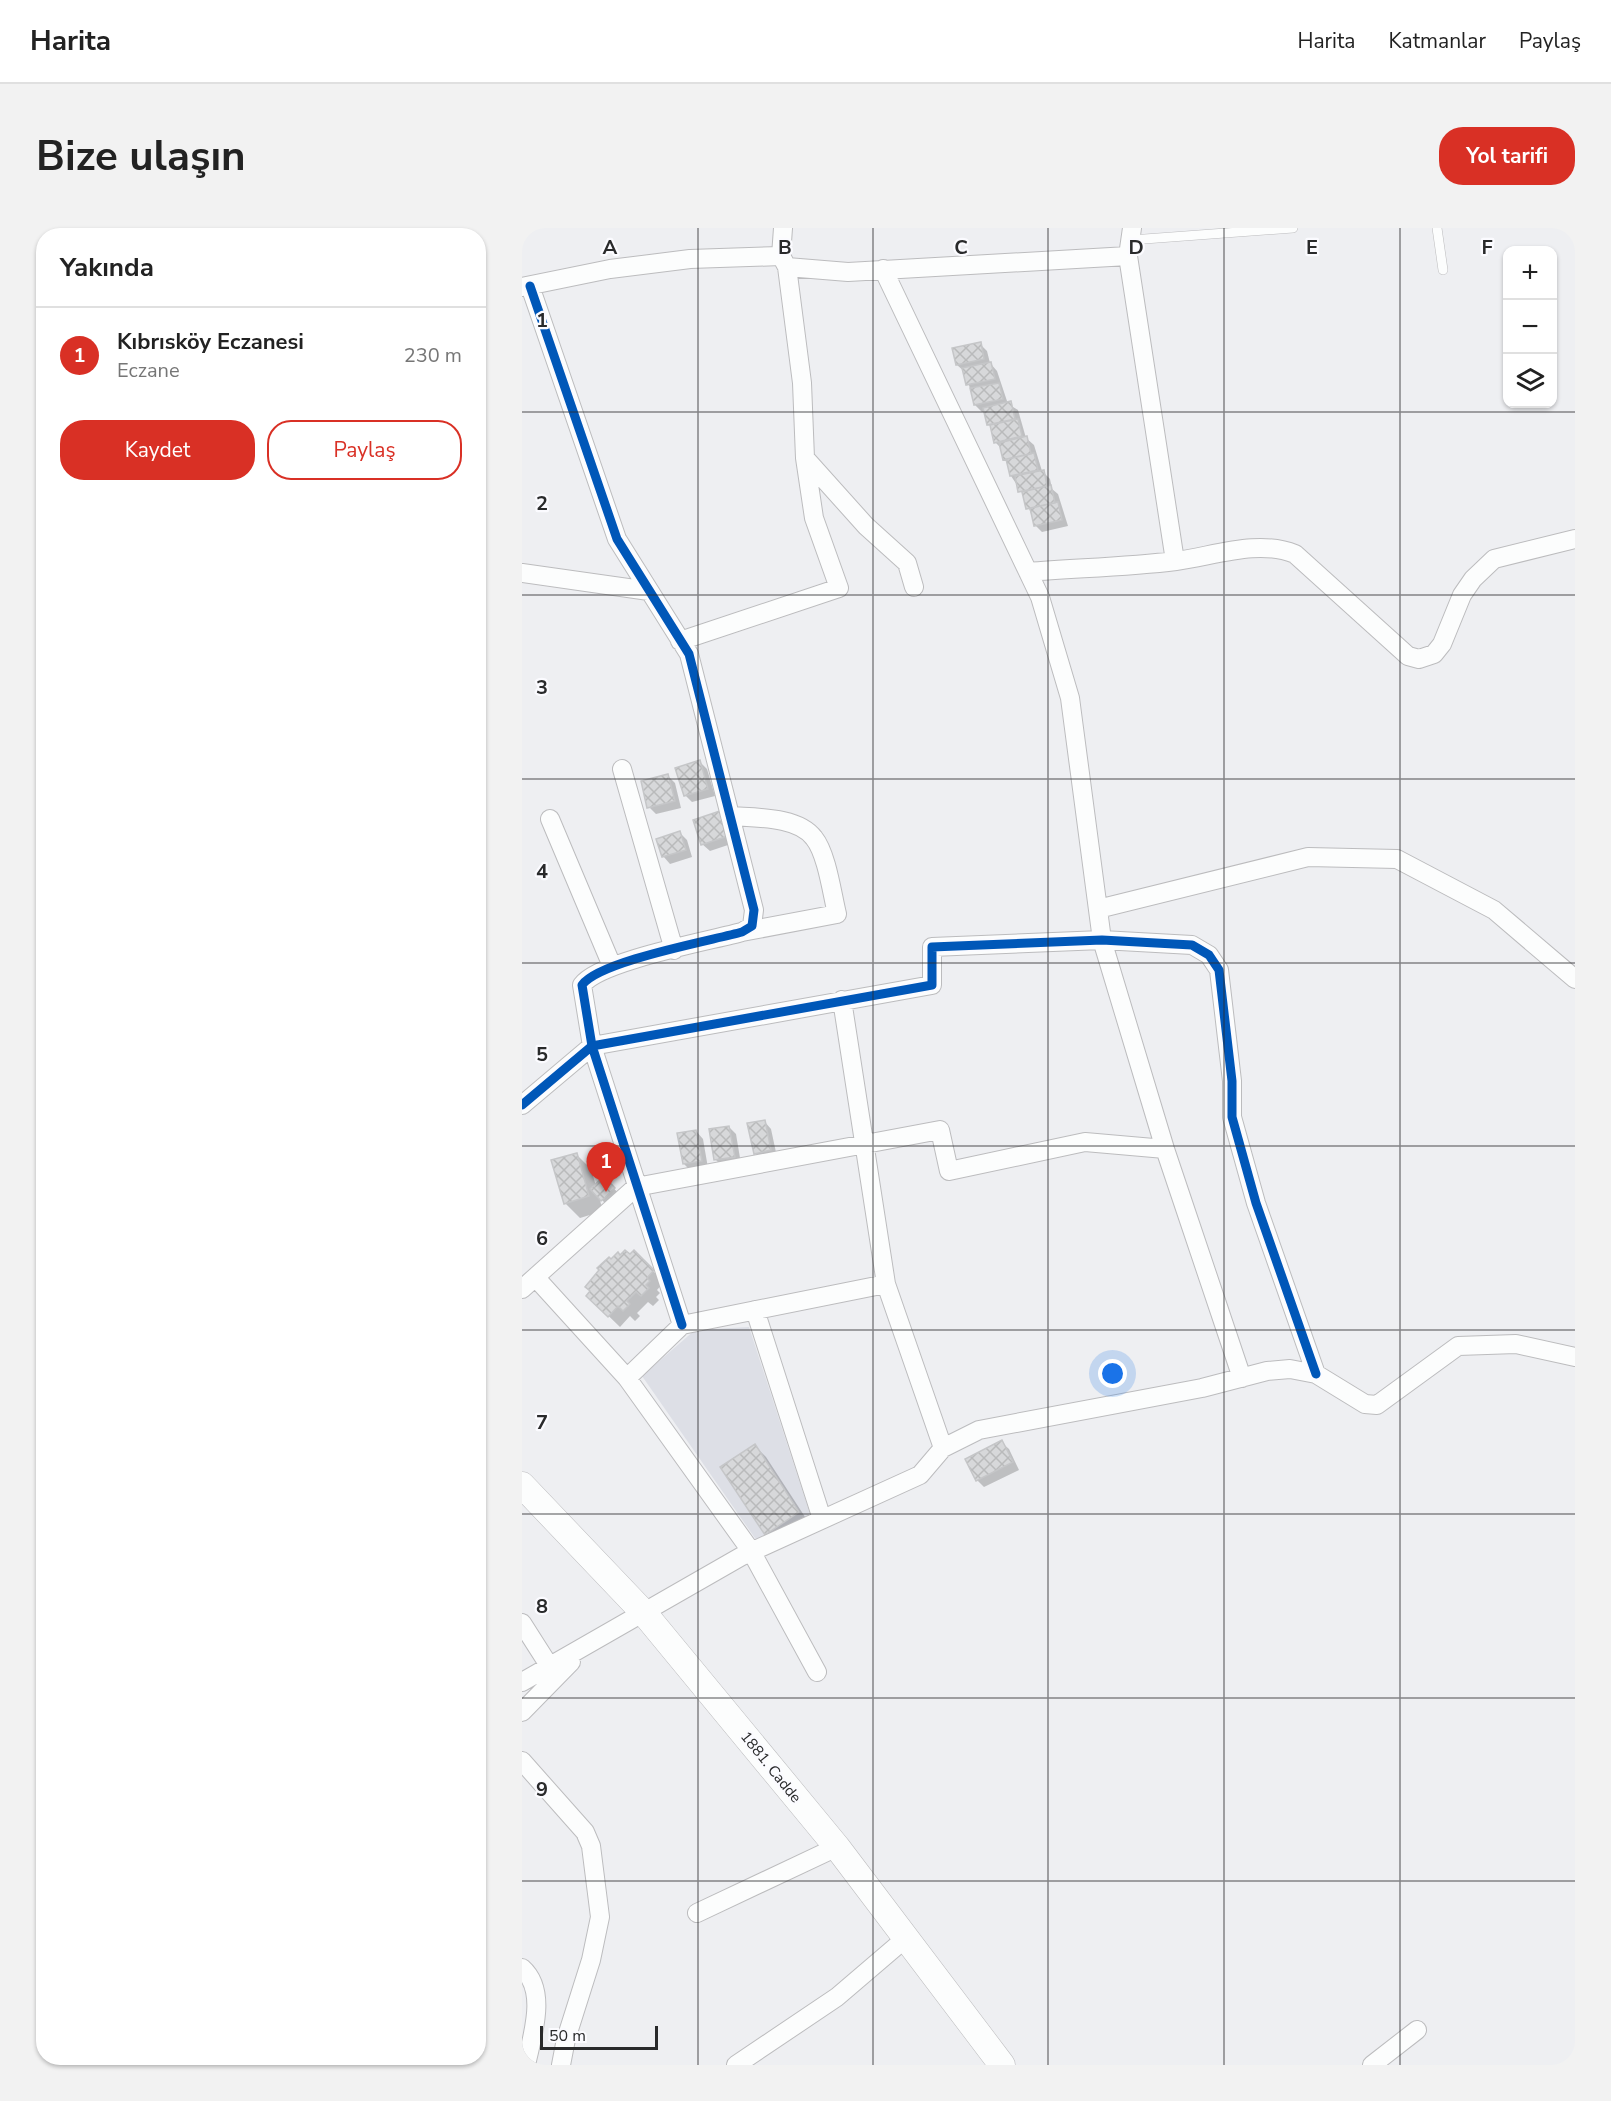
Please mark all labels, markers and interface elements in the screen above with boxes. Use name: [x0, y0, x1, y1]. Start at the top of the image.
text: Harita: [30, 22, 111, 60]
text: Harita: [1297, 27, 1355, 55]
text: Katmanlar: [1388, 27, 1486, 55]
text: Paylaş: [1519, 27, 1581, 55]
button: Yol tarifi: [1439, 127, 1575, 185]
text: Bize ulaşın: [36, 128, 246, 185]
text: A: [603, 234, 618, 261]
text: B: [778, 234, 792, 261]
text: C: [954, 234, 968, 261]
text: D: [1128, 234, 1144, 261]
text: E: [1306, 234, 1318, 261]
text: F: [1481, 234, 1493, 261]
map controls: [1503, 246, 1557, 408]
button: +: [1503, 246, 1557, 300]
text: Yakında: [60, 250, 154, 285]
button: −: [1503, 300, 1557, 354]
text: 1: [536, 307, 548, 334]
text: Kıbrısköy Eczanesi: [117, 327, 304, 357]
text: 1: [74, 342, 86, 369]
text: 230 m: [404, 342, 462, 369]
button: layers: [1503, 354, 1557, 408]
text: Eczane: [117, 357, 180, 384]
button: Kaydet: [60, 420, 255, 480]
button: Paylaş: [267, 420, 462, 480]
text: 2: [536, 490, 548, 517]
text: 3: [536, 674, 548, 701]
text: 4: [536, 858, 548, 885]
text: 5: [536, 1041, 548, 1068]
pin: 1: [586, 1142, 626, 1192]
text: 6: [536, 1225, 548, 1252]
your location: [1098, 1359, 1127, 1388]
text: 7: [536, 1409, 548, 1436]
text: 8: [536, 1593, 548, 1620]
street label: 1881. Cadde: [736, 1727, 806, 1807]
text: 9: [536, 1776, 548, 1803]
scale bar: [540, 2023, 658, 2050]
text: 50 m: [549, 2025, 586, 2047]

